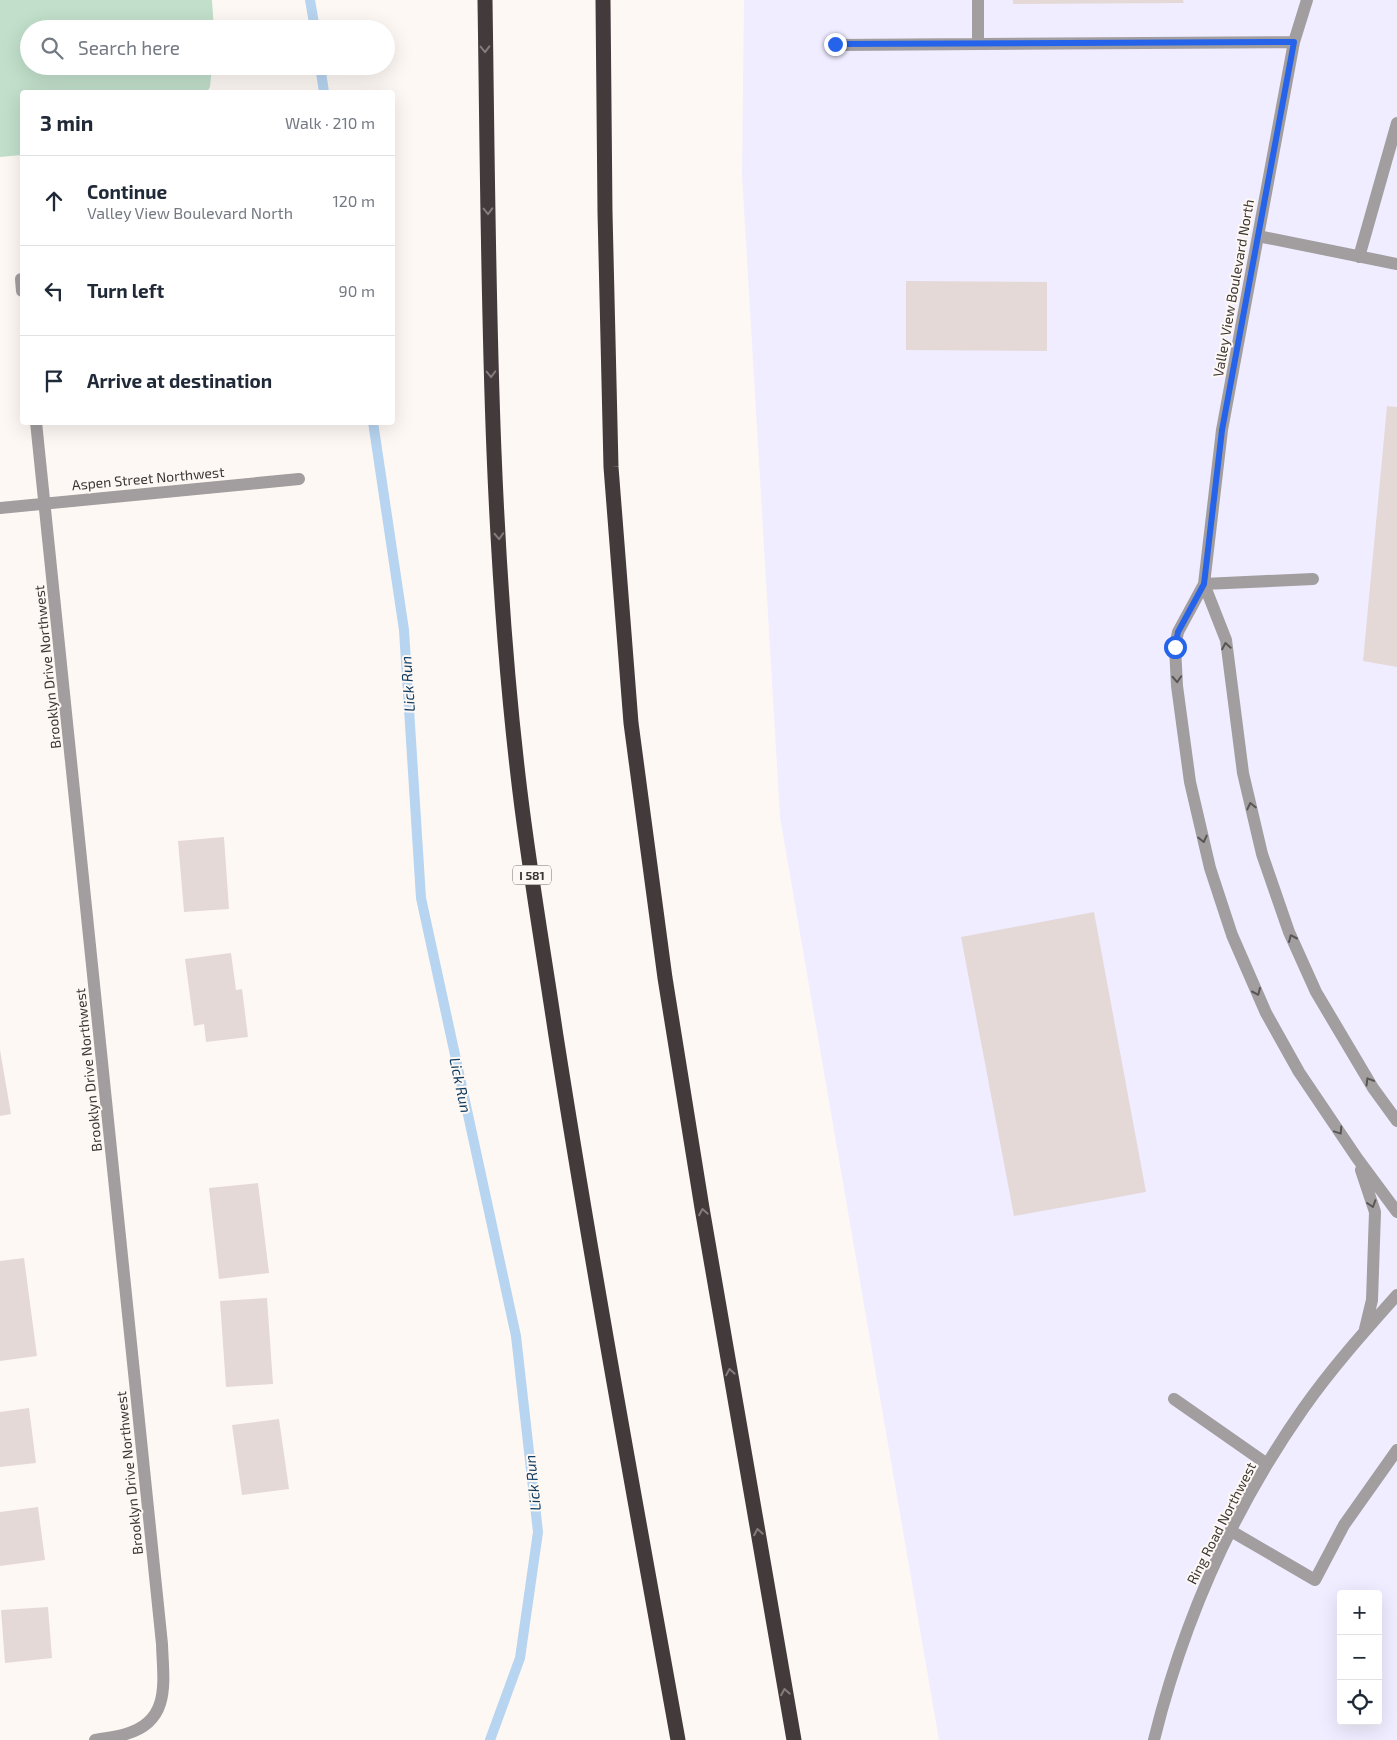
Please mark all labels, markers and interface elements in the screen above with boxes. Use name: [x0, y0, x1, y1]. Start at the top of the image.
search box: [20, 20, 395, 75]
route end: [824, 33, 847, 56]
icon: search: [38, 34, 66, 62]
text: Search here: [78, 36, 180, 59]
one-way arrow: [480, 45, 491, 53]
text: 3 min: [40, 110, 93, 135]
text: Walk · 210 m: [285, 113, 375, 132]
text: Continue: [87, 180, 167, 203]
icon: ahead: [40, 187, 68, 215]
text: 120 m: [332, 191, 375, 210]
street label: Valley View Boulevard North: [1209, 198, 1257, 378]
text: Valley View Boulevard North: [87, 203, 293, 222]
one-way arrow: [483, 208, 493, 215]
icon: left: [40, 277, 68, 305]
text: Turn left: [87, 279, 164, 302]
text: 90 m: [339, 281, 375, 300]
icon: arrive: [40, 367, 68, 395]
text: Arrive at destination: [87, 369, 272, 392]
one-way arrow: [486, 370, 496, 378]
street label: Aspen Street Northwest: [71, 463, 225, 493]
one-way arrow: [493, 532, 504, 540]
street label: Brooklyn Drive Northwest: [30, 584, 64, 750]
route start: [1164, 636, 1187, 659]
one-way arrow: [1222, 642, 1232, 650]
water label: Lick Run: [396, 655, 418, 713]
one-way arrow: [1171, 675, 1182, 683]
one-way arrow: [1246, 802, 1257, 811]
one-way arrow: [1197, 834, 1208, 843]
road number: I 581: [513, 866, 551, 884]
one-way arrow: [1287, 934, 1298, 943]
street label: Brooklyn Drive Northwest: [71, 987, 105, 1153]
one-way arrow: [1251, 987, 1261, 996]
water label: Lick Run: [446, 1056, 476, 1114]
one-way arrow: [1365, 1078, 1375, 1087]
one-way arrow: [1333, 1126, 1342, 1135]
one-way arrow: [1366, 1199, 1376, 1208]
one-way arrow: [698, 1207, 708, 1216]
one-way arrow: [726, 1367, 736, 1376]
street label: Brooklyn Drive Northwest: [112, 1390, 146, 1556]
water label: Lick Run: [520, 1454, 544, 1512]
street label: Ring Road Northwest: [1183, 1459, 1259, 1587]
one-way arrow: [753, 1527, 763, 1536]
map controls: [1337, 1590, 1382, 1725]
button: +: [1337, 1590, 1382, 1635]
button: −: [1337, 1635, 1382, 1680]
button: locate: [1337, 1680, 1382, 1725]
one-way arrow: [781, 1688, 791, 1696]

